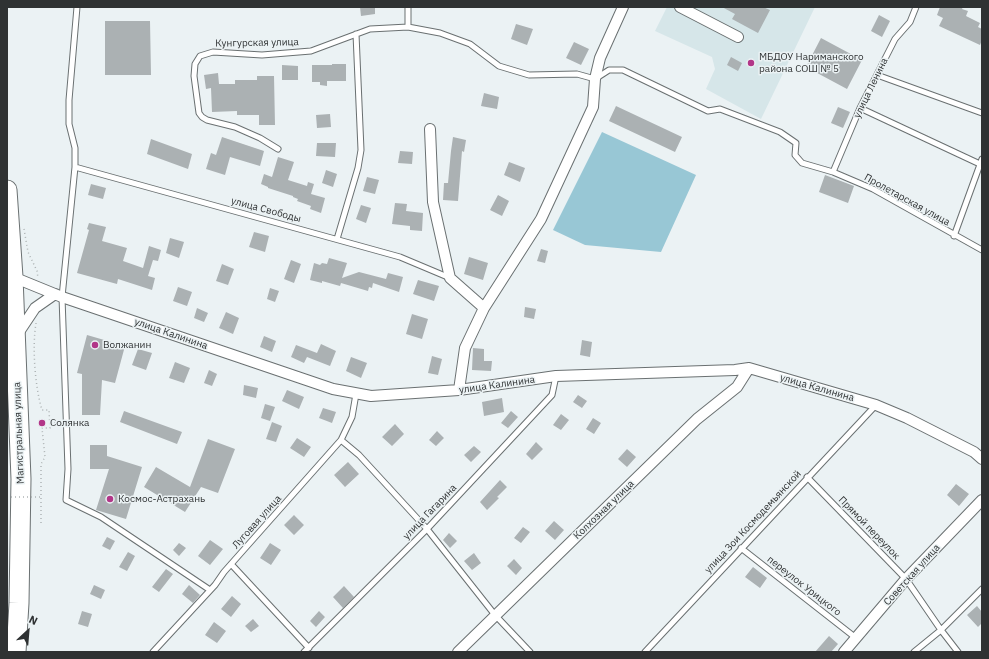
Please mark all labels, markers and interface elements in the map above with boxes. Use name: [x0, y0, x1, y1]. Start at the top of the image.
street label: Кунгурская улица: [215, 36, 299, 50]
place label: МБДОУ Нариманского района СОШ № 5: [759, 51, 864, 74]
street label: улица Ленина: [851, 56, 891, 120]
marker: МБДОУ Нариманского района СОШ № 5: [746, 58, 756, 68]
street label: Пролетарская улица: [862, 171, 952, 229]
street label: улица Свободы: [230, 195, 302, 225]
street label: улица Калинина: [133, 316, 209, 352]
place label: Волжанин: [103, 339, 151, 351]
marker: Волжанин: [90, 340, 100, 350]
street label: улица Калинина: [779, 372, 855, 404]
street label: улица Калинина: [458, 374, 536, 396]
street label: Магистральная улица: [11, 382, 27, 484]
place label: Солянка: [50, 417, 89, 429]
marker: Солянка: [37, 418, 47, 428]
street label: улица Зои Космодемьянской: [702, 468, 804, 576]
street label: Колхозная улица: [571, 478, 637, 542]
street label: улица Гагарина: [401, 482, 459, 542]
place label: Космос-Астрахань: [118, 493, 205, 505]
street label: Луговая улица: [230, 493, 284, 551]
marker: Космос-Астрахань: [105, 494, 115, 504]
street label: Прямой переулок: [836, 494, 902, 562]
street label: Советская улица: [881, 542, 943, 608]
street label: переулок Урицкого: [765, 553, 843, 619]
north arrow: [8, 611, 48, 651]
text: N: [27, 612, 40, 628]

